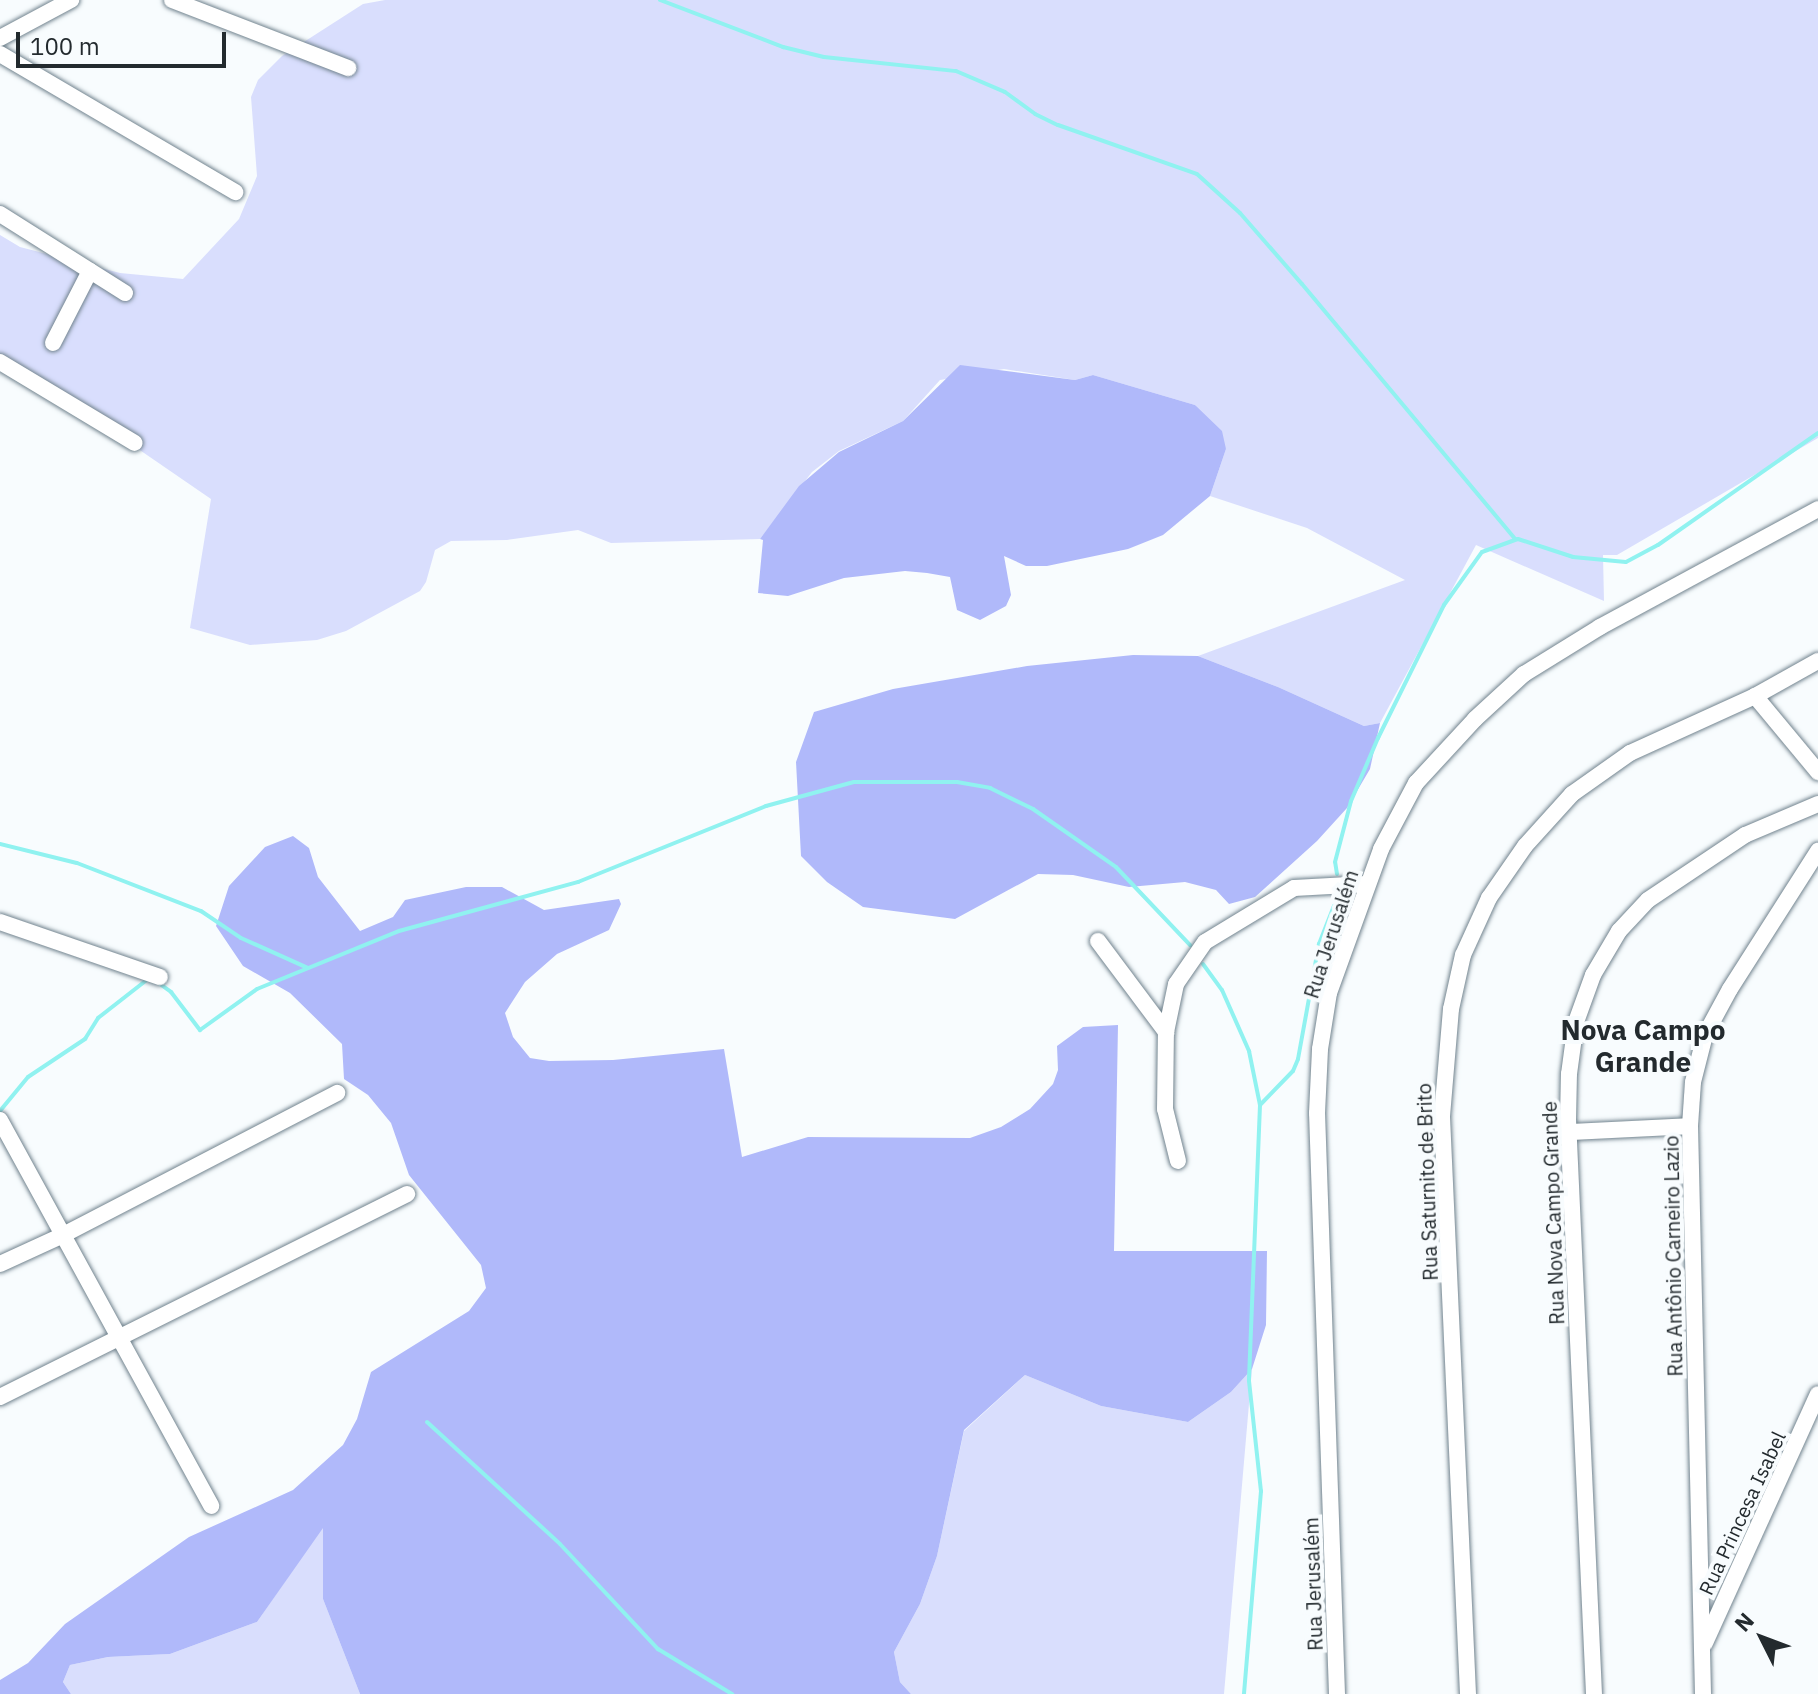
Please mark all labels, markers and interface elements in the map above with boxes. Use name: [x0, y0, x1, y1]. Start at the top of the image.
scale bar: [20, 16, 230, 66]
text: 100 m: [30, 30, 100, 62]
street label: Rua Jerusalém: [1299, 867, 1363, 1001]
district label: Nova Campo Grande: [1560, 1013, 1726, 1079]
street label: Rua Saturnito de Brito: [1412, 1083, 1442, 1281]
street label: Rua Nova Campo Grande: [1537, 1101, 1569, 1325]
street label: Rua Antônio Carneiro Lazio: [1659, 1135, 1687, 1377]
street label: Rua Princesa Isabel: [1694, 1427, 1790, 1599]
street label: Rua Jerusalém: [1299, 1517, 1327, 1651]
north arrow: [1722, 1598, 1802, 1678]
text: N: [1728, 1606, 1760, 1637]

